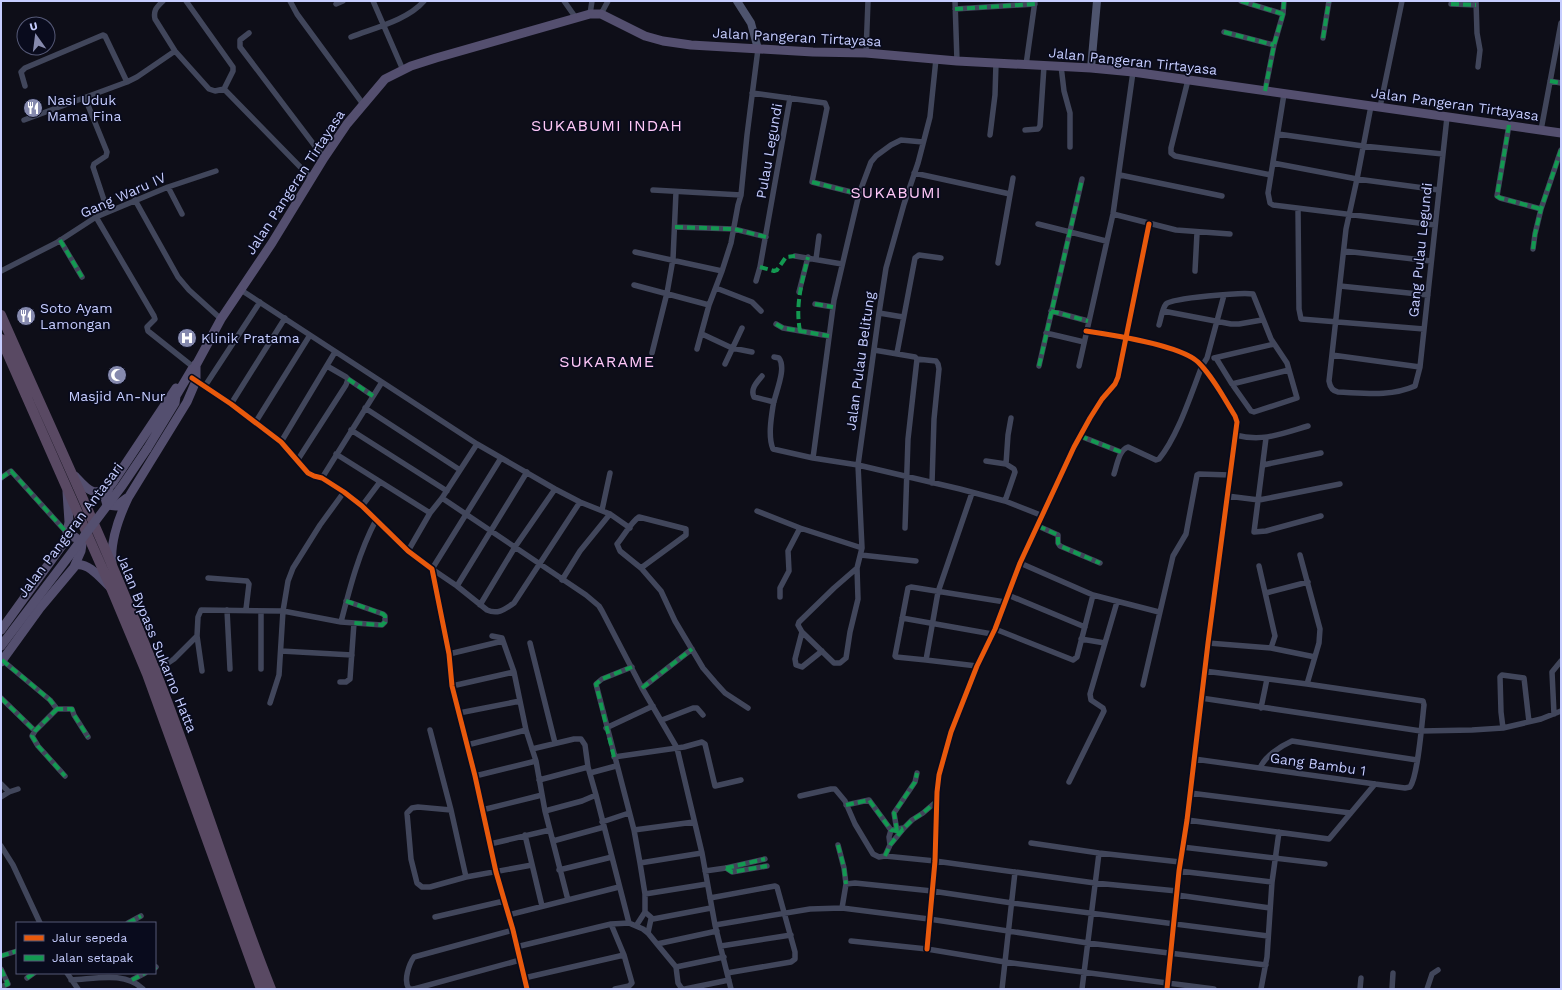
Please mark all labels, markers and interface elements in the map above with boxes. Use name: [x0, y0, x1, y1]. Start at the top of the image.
north arrow: [16, 16, 56, 56]
text: U: [28, 19, 39, 34]
street label: Jalan Pangeran Tirtayasa: [712, 25, 882, 49]
street label: Jalan Pangeran Tirtayasa: [1048, 44, 1218, 78]
street label: Jalan Pangeran Tirtayasa: [1370, 84, 1540, 124]
place label: Nasi Uduk Mama Fina: [47, 92, 121, 124]
restaurant icon: Nasi Uduk Mama Fina: [22, 97, 44, 119]
street label: Pulau Legundi: [753, 102, 785, 200]
street label: Jalan Pangeran Tirtayasa: [242, 107, 348, 257]
district label: SUKABUMI INDAH: [531, 116, 683, 135]
street label: Gang Waru IV: [78, 169, 168, 221]
street label: Gang Pulau Legundi: [1405, 182, 1435, 318]
district label: SUKABUMI: [851, 183, 941, 202]
street label: Jalan Pulau Belitung: [842, 290, 878, 431]
place label: Soto Ayam Lamongan: [40, 300, 113, 332]
restaurant icon: Soto Ayam Lamongan: [15, 305, 37, 327]
hospital icon: Klinik Pratama: [176, 327, 198, 349]
place label: Klinik Pratama: [201, 330, 300, 346]
district label: SUKARAME: [559, 352, 655, 371]
mosque icon: Masjid An-Nur: [106, 364, 128, 386]
place label: Masjid An-Nur: [68, 388, 166, 404]
street label: Jalan Pangeran Antasari: [14, 459, 126, 601]
street label: Jalan Bypass Sukarno Hatta: [114, 551, 200, 735]
street label: Gang Bambu 1: [1269, 749, 1367, 779]
legend: [16, 922, 156, 974]
text: Jalur sepeda: [52, 931, 127, 945]
text: Jalan setapak: [52, 951, 134, 965]

